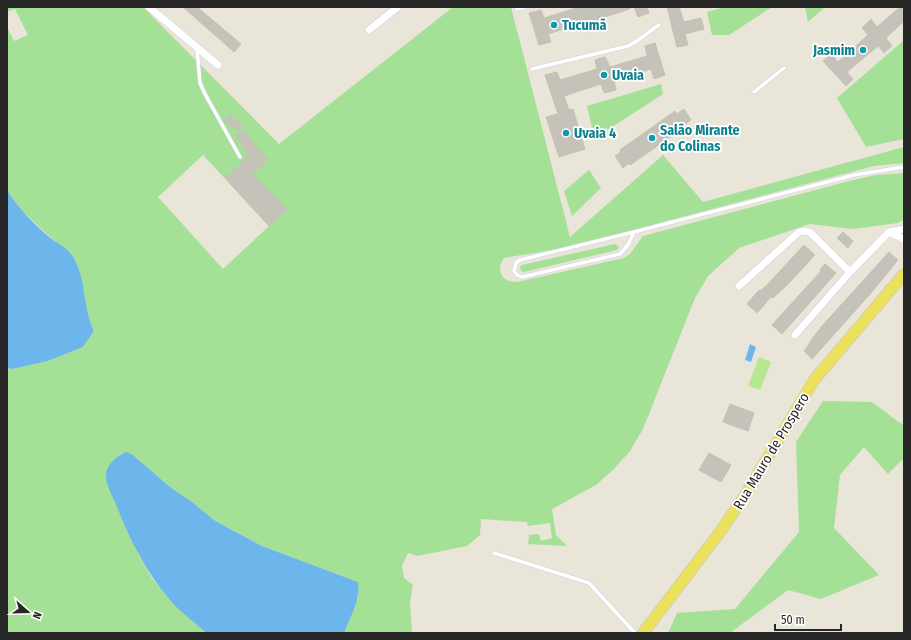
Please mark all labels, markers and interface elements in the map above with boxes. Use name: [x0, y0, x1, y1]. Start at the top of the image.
place label: Tucumã: [562, 17, 607, 34]
marker: Tucumã: [549, 20, 559, 30]
place label: Jasmim: [812, 42, 855, 59]
marker: Jasmim: [858, 45, 868, 55]
place label: Uvaia: [612, 67, 644, 84]
marker: Uvaia: [599, 70, 609, 80]
place label: Salão Mirante do Colinas: [660, 122, 740, 155]
place label: Uvaia 4: [574, 125, 616, 142]
marker: Uvaia 4: [561, 128, 571, 138]
marker: Salão Mirante do Colinas: [647, 133, 657, 143]
street label: Rua Mauro de Prospero: [730, 390, 813, 513]
north arrow: [8, 592, 48, 632]
scale bar: [775, 606, 841, 632]
text: N: [30, 610, 44, 621]
text: 50 m: [781, 613, 805, 627]

